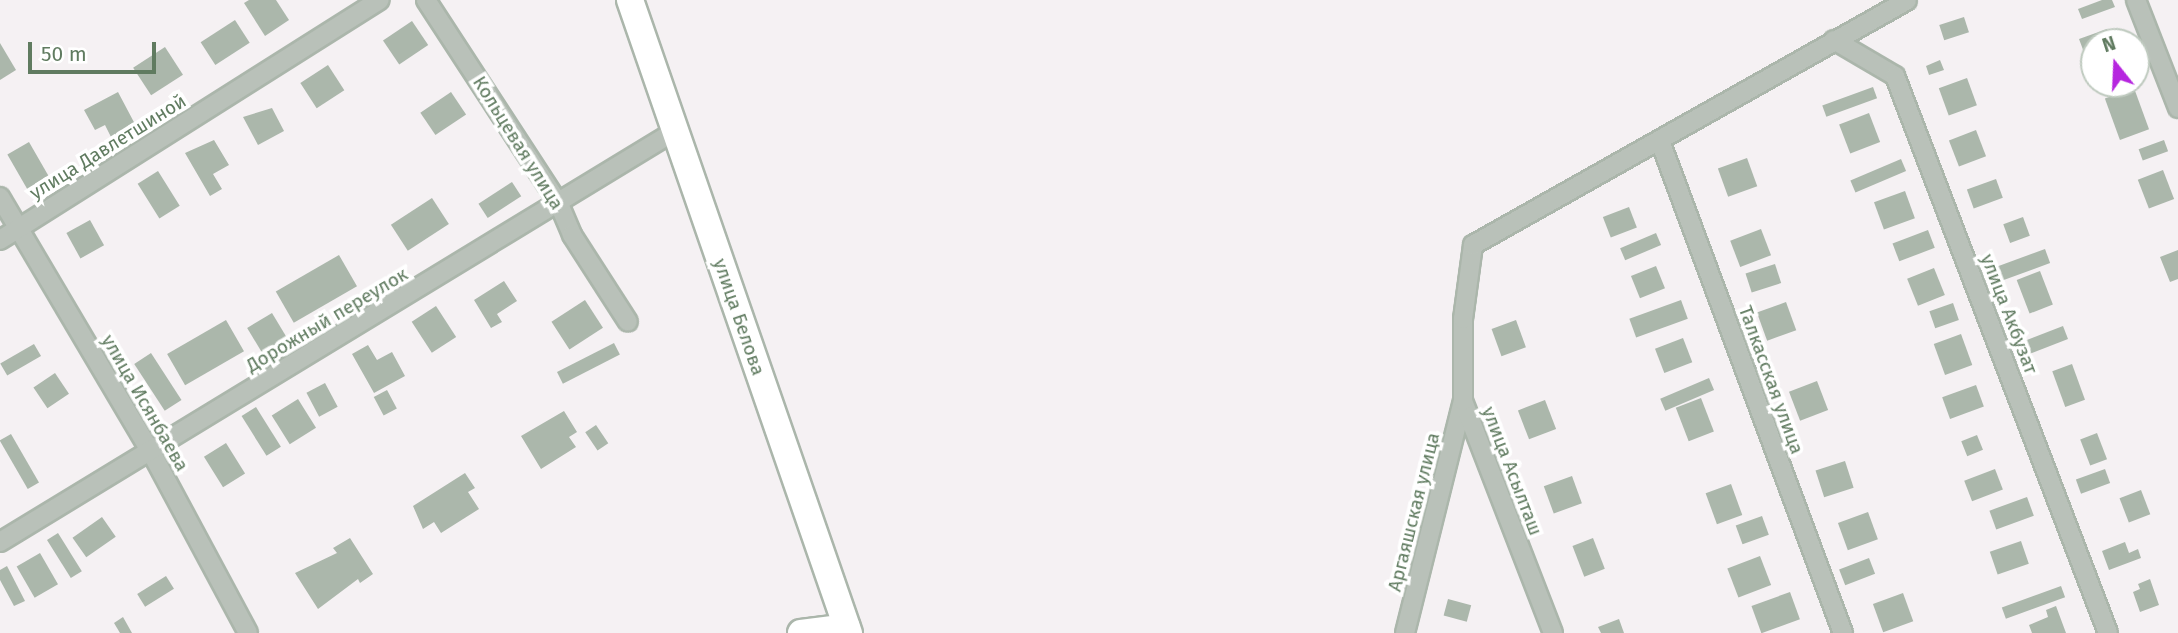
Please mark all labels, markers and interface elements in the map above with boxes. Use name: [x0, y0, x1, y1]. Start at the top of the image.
scale bar: [32, 28, 159, 72]
north arrow: [2080, 28, 2150, 98]
text: N: [2099, 32, 2119, 57]
text: 50 m: [41, 41, 87, 67]
street label: Кольцевая улица: [468, 72, 568, 214]
street label: улица Давлетшиной: [26, 90, 190, 204]
street label: улица Акбузат: [1976, 251, 2042, 377]
street label: улица Белова: [708, 256, 770, 378]
street label: Дорожный переулок: [242, 263, 412, 377]
street label: Талкасская улица: [1734, 303, 1808, 457]
street label: улица Исянбаева: [97, 331, 193, 475]
street label: улица Асылташ: [1477, 403, 1547, 539]
street label: Аргаяшская улица: [1383, 430, 1445, 594]

